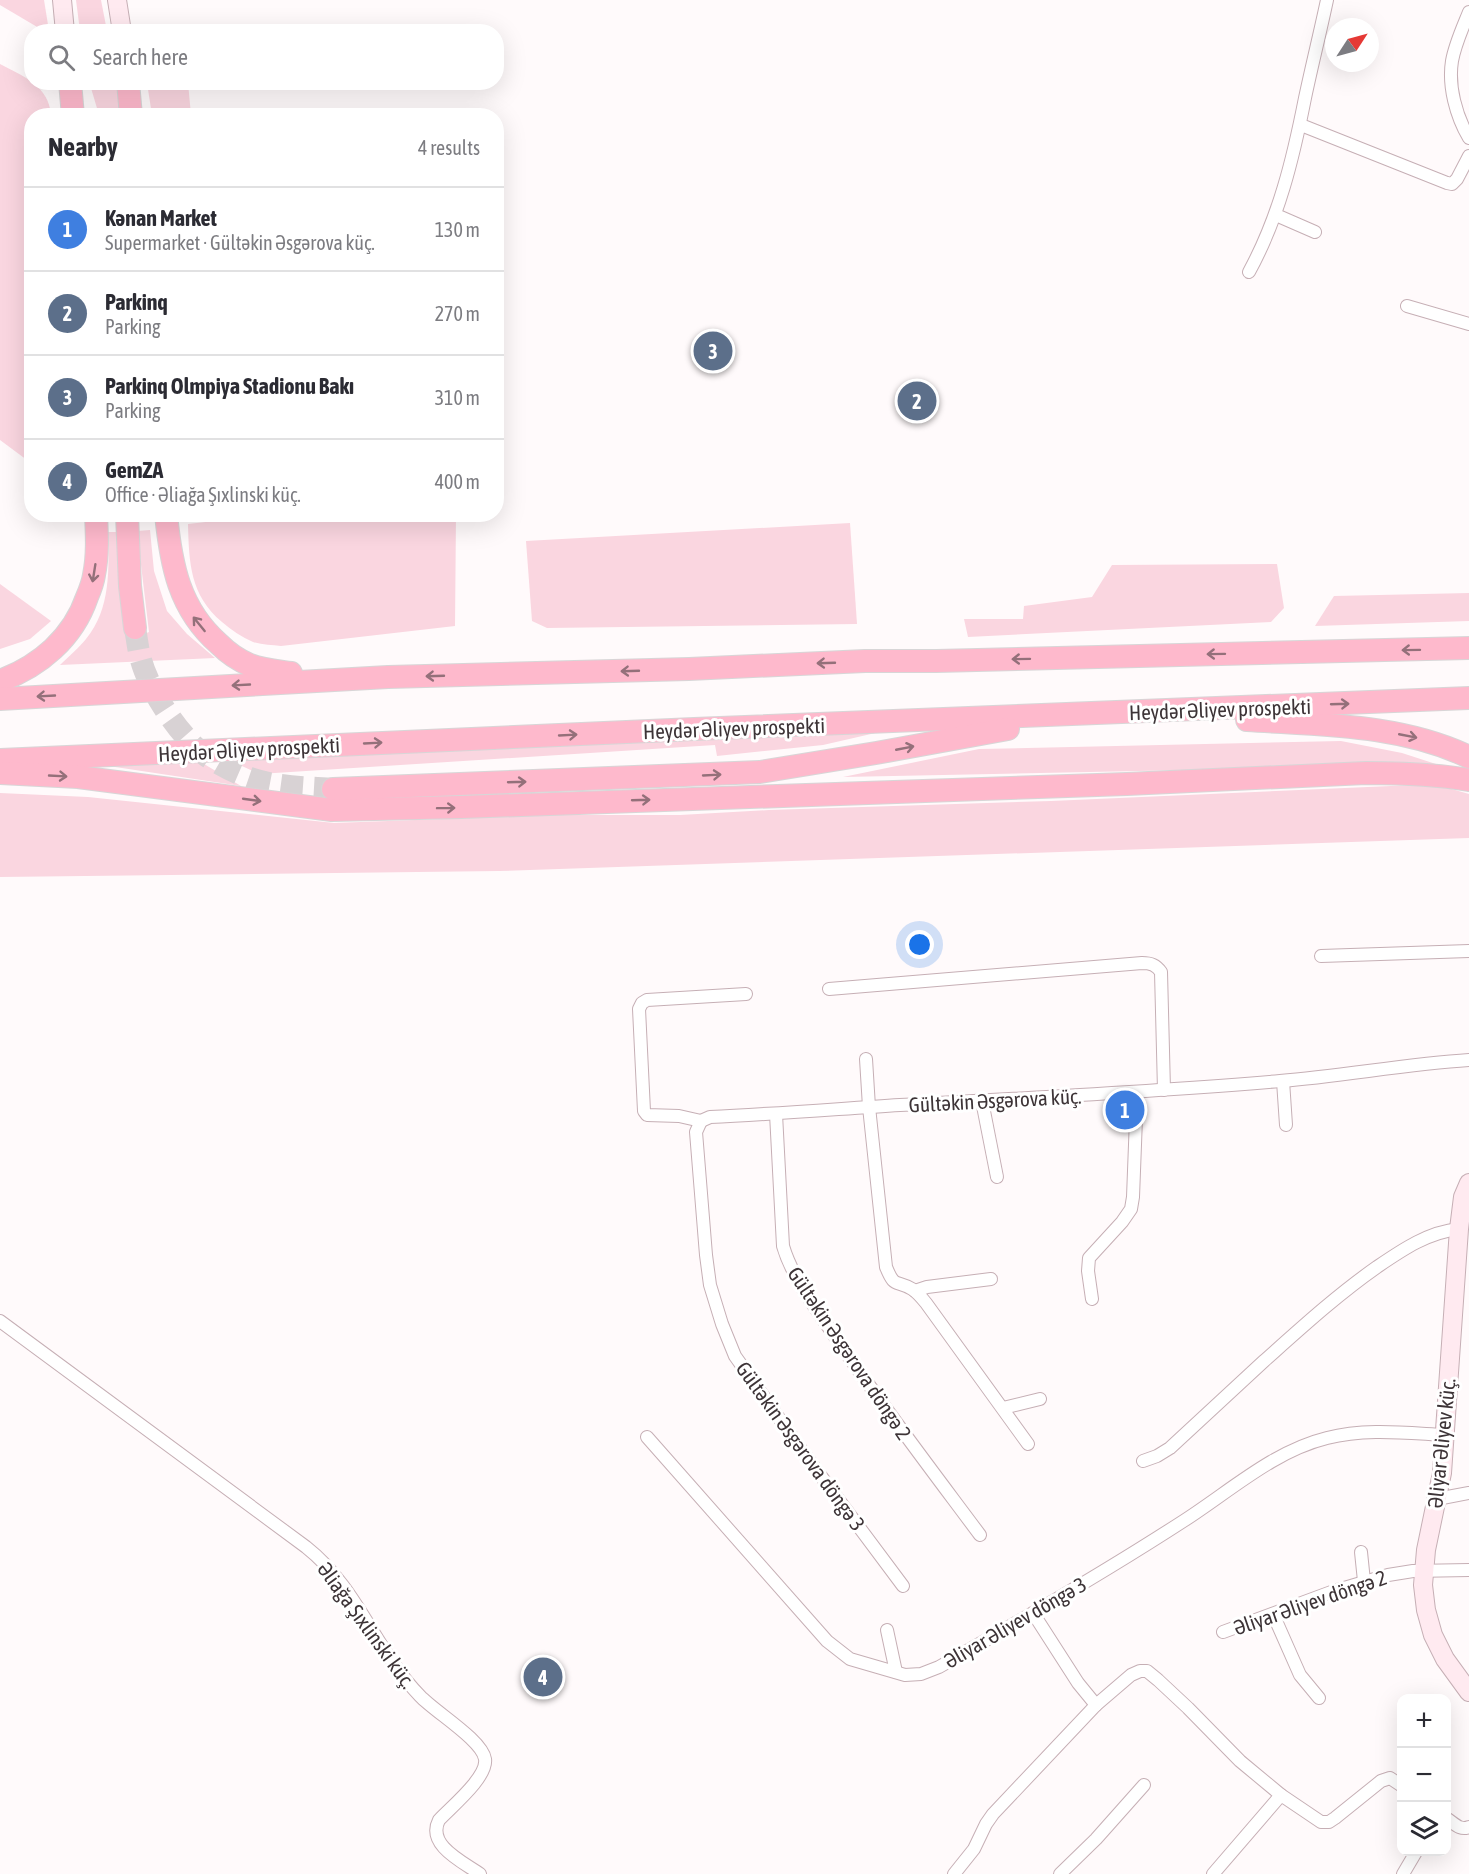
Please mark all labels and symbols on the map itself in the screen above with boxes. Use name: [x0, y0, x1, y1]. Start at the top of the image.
north arrow: [1325, 18, 1379, 72]
pin: 3: [694, 328, 732, 374]
pin: 2: [898, 378, 936, 424]
one-way arrow: [88, 562, 99, 582]
one-way arrow: [192, 616, 205, 632]
one-way arrow: [1401, 644, 1421, 655]
one-way arrow: [1206, 649, 1226, 660]
one-way arrow: [1011, 653, 1031, 665]
one-way arrow: [816, 657, 836, 668]
one-way arrow: [621, 665, 641, 676]
one-way arrow: [426, 671, 446, 682]
one-way arrow: [231, 680, 251, 691]
one-way arrow: [36, 691, 56, 702]
street label: Heydər Əliyev prospekti: [1129, 694, 1311, 724]
one-way arrow: [1330, 698, 1350, 709]
street label: Heydər Əliyev prospekti: [643, 713, 825, 743]
one-way arrow: [557, 729, 577, 740]
one-way arrow: [1398, 731, 1417, 742]
street label: Heydər Əliyev prospekti: [157, 732, 341, 766]
one-way arrow: [363, 738, 383, 749]
one-way arrow: [895, 742, 914, 753]
one-way arrow: [702, 769, 722, 780]
one-way arrow: [48, 770, 68, 781]
one-way arrow: [507, 776, 527, 788]
one-way arrow: [241, 794, 261, 805]
one-way arrow: [631, 795, 651, 806]
one-way arrow: [436, 802, 456, 813]
your location: [905, 930, 934, 959]
street label: Gültəkin Əsgərova küç.: [908, 1083, 1082, 1117]
pin: 1: [1106, 1088, 1144, 1132]
street label: Gültəkin Əsgərova döngə 2: [783, 1262, 917, 1444]
street label: Gültəkin Əsgərova döngə 3: [732, 1357, 870, 1535]
street label: Əliyar Əliyev küç.: [1422, 1377, 1460, 1509]
street label: Əliağa Şıxlinski küç.: [313, 1557, 421, 1693]
street label: Əliyar Əliyev döngə 2: [1230, 1565, 1390, 1639]
street label: Əliyar Əliyev döngə 3: [940, 1572, 1090, 1672]
pin: 4: [524, 1654, 562, 1700]

